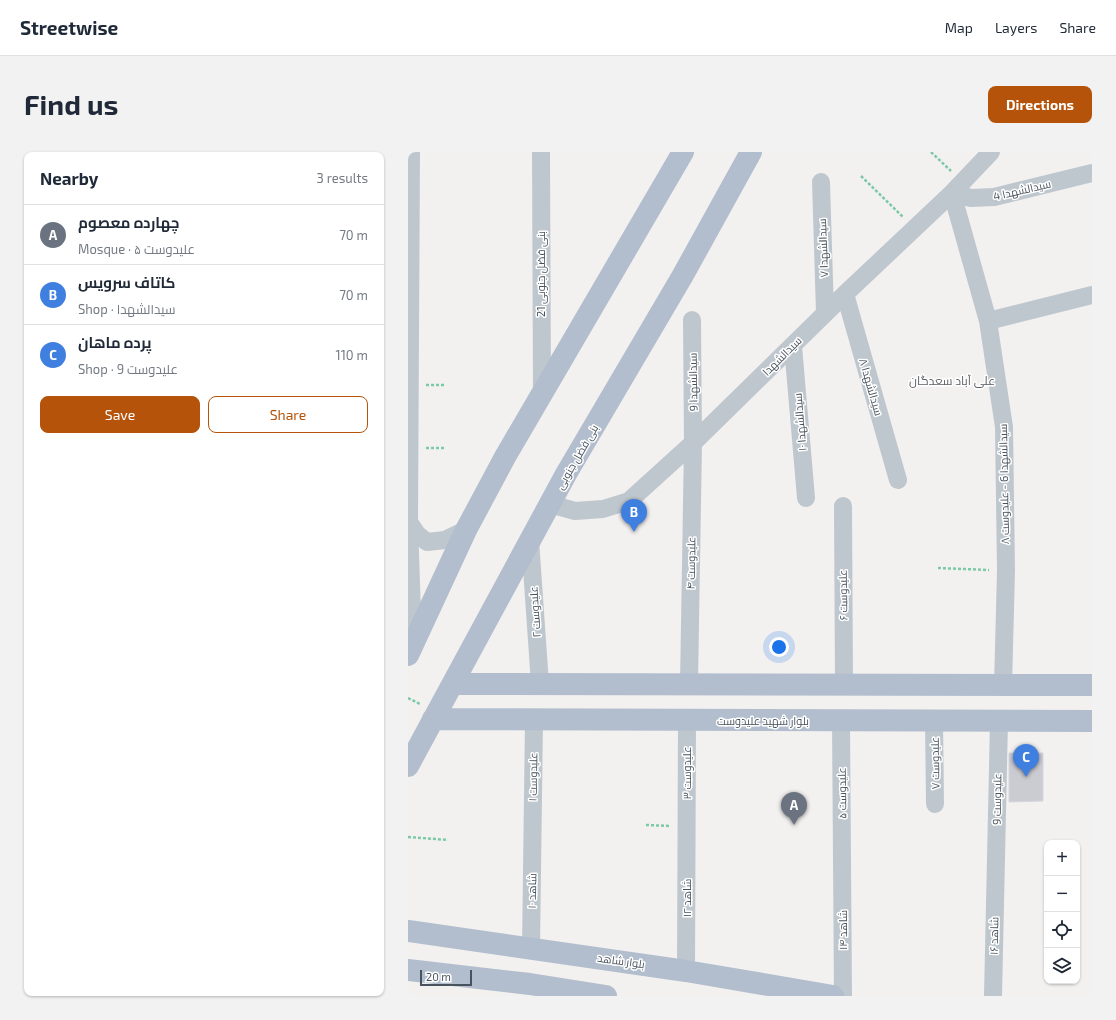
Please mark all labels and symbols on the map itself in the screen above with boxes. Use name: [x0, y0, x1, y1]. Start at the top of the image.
street label: سیدالشهدا 4: [992, 177, 1052, 203]
street label: سیدالشهدا ۷: [815, 218, 831, 278]
street label: بنی فضل جنوبی 21: [534, 231, 548, 317]
street label: سیدالشهدا: [759, 333, 805, 379]
street label: سیدالشهدا 9: [685, 353, 701, 411]
street label: سیدالشهدا ۸: [856, 357, 886, 417]
district label: علی آباد سعدگان: [909, 373, 995, 388]
street label: سیدالشهدا ۱۰: [790, 392, 810, 452]
street label: بنی فضل جنوبی: [553, 422, 601, 492]
street label: سیدالشهدا 6 - علیدوست ۸: [996, 423, 1012, 545]
pin: B: [621, 499, 647, 532]
street label: علیدوست ۴: [684, 536, 698, 590]
street label: علیدوست ۶: [836, 569, 850, 621]
street label: علیدوست ۲: [526, 586, 544, 638]
your location: [769, 637, 789, 657]
street label: بلوار شهید علیدوست: [717, 714, 809, 728]
street label: علیدوست ۷: [928, 737, 942, 789]
pin: C: [1013, 744, 1039, 777]
street label: علیدوست ۳: [680, 747, 694, 799]
street label: علیدوست ۱: [526, 752, 540, 802]
street label: علیدوست ۵: [835, 767, 849, 819]
street label: علیدوست 9: [990, 773, 1004, 825]
pin: A: [781, 792, 807, 825]
street label: شاهد ۱۰: [525, 873, 538, 909]
street label: شاهد ۱۲: [680, 879, 693, 917]
street label: شاهد ۱۴: [836, 910, 849, 950]
street label: شاهد ۱۶: [987, 917, 1000, 955]
street label: بلوار شاهد: [596, 951, 646, 971]
scale bar: [420, 968, 472, 987]

